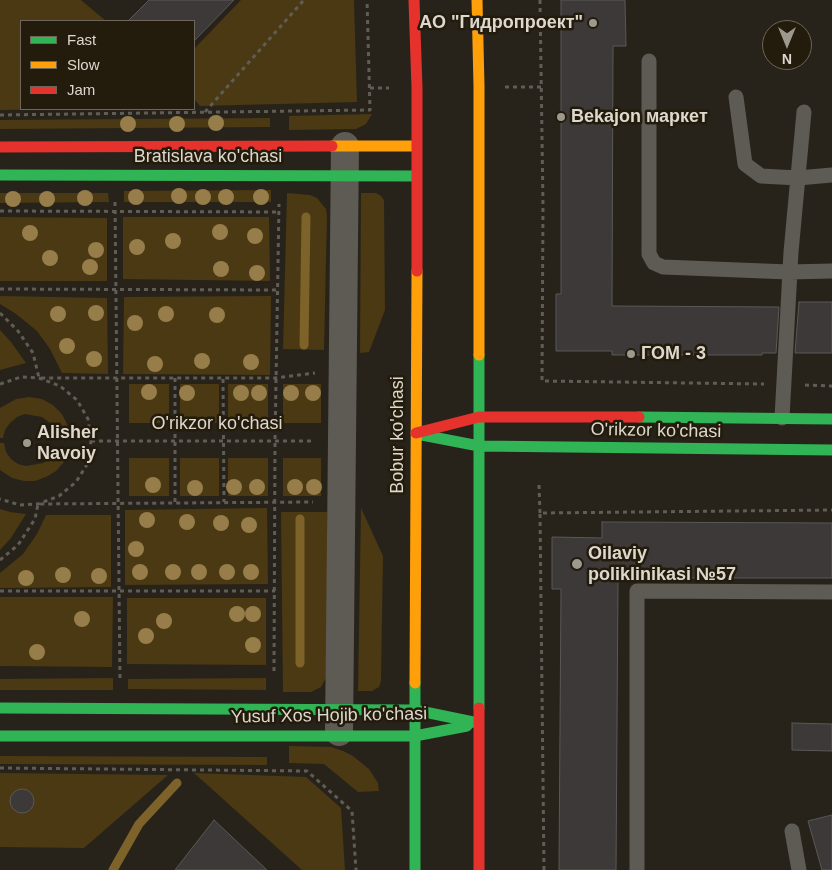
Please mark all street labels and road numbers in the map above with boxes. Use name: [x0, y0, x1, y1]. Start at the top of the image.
street label: Bratislava ko'chasi: [134, 146, 282, 168]
street label: Bobur ko'chasi: [387, 376, 409, 494]
street label: O'rikzor ko'chasi: [152, 413, 282, 435]
street label: O'rikzor ko'chasi: [590, 419, 722, 443]
street label: Yusuf Xos Hojib ko'chasi: [231, 703, 427, 729]

